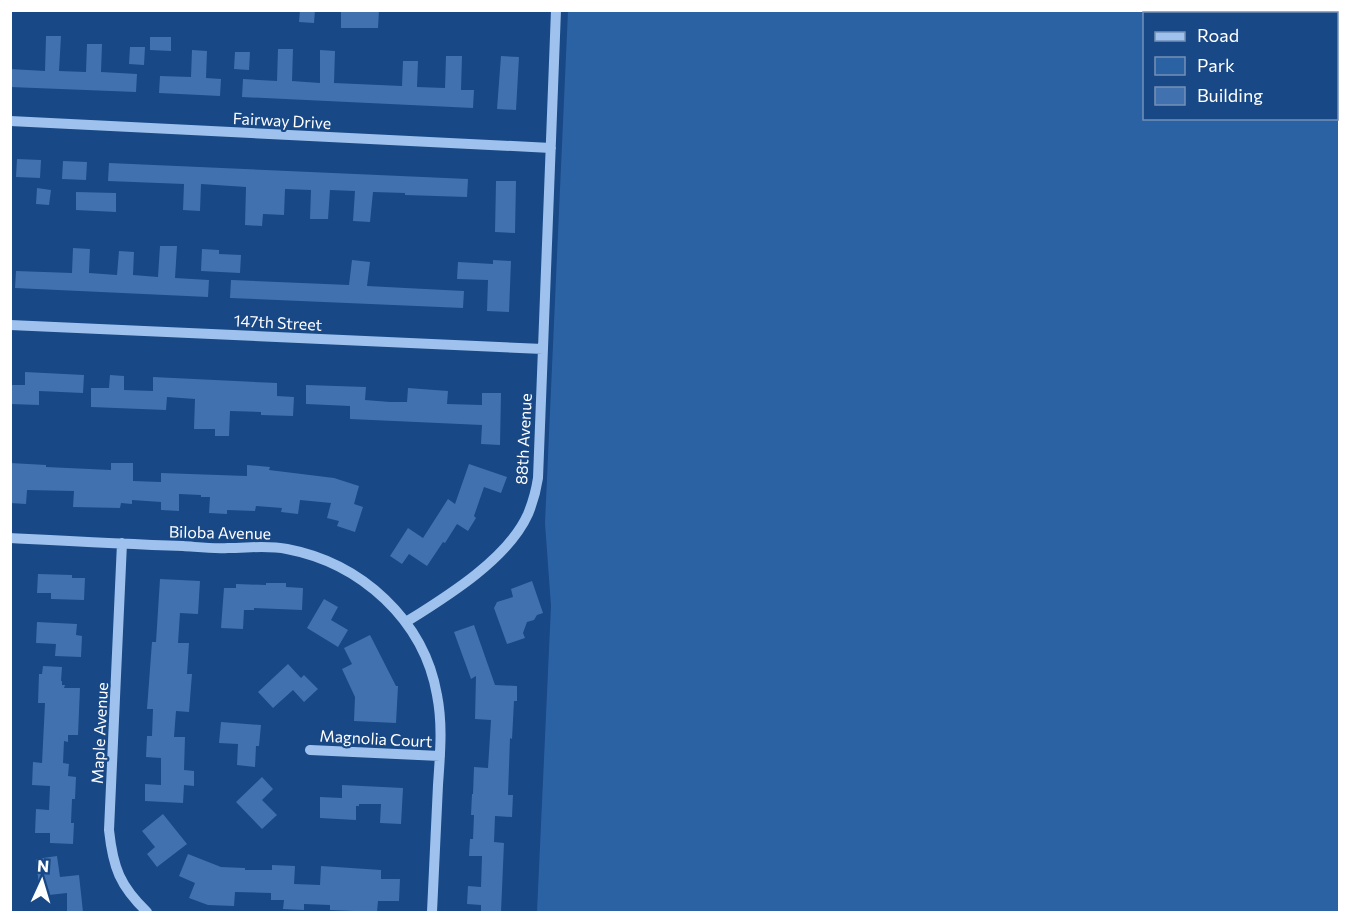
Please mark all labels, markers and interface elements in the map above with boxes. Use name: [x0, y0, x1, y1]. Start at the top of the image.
legend: [1143, 12, 1338, 120]
text: Road: [1197, 24, 1239, 46]
text: Park: [1197, 54, 1235, 76]
text: Building: [1197, 84, 1263, 106]
street label: Fairway Drive: [232, 108, 332, 132]
street label: 147th Street: [233, 310, 323, 334]
street label: 88th Avenue: [511, 393, 535, 485]
street label: Biloba Avenue: [169, 522, 271, 542]
street label: Maple Avenue: [87, 682, 111, 784]
street label: Magnolia Court: [319, 726, 433, 750]
north arrow: [12, 851, 72, 911]
text: N: [36, 856, 50, 875]

